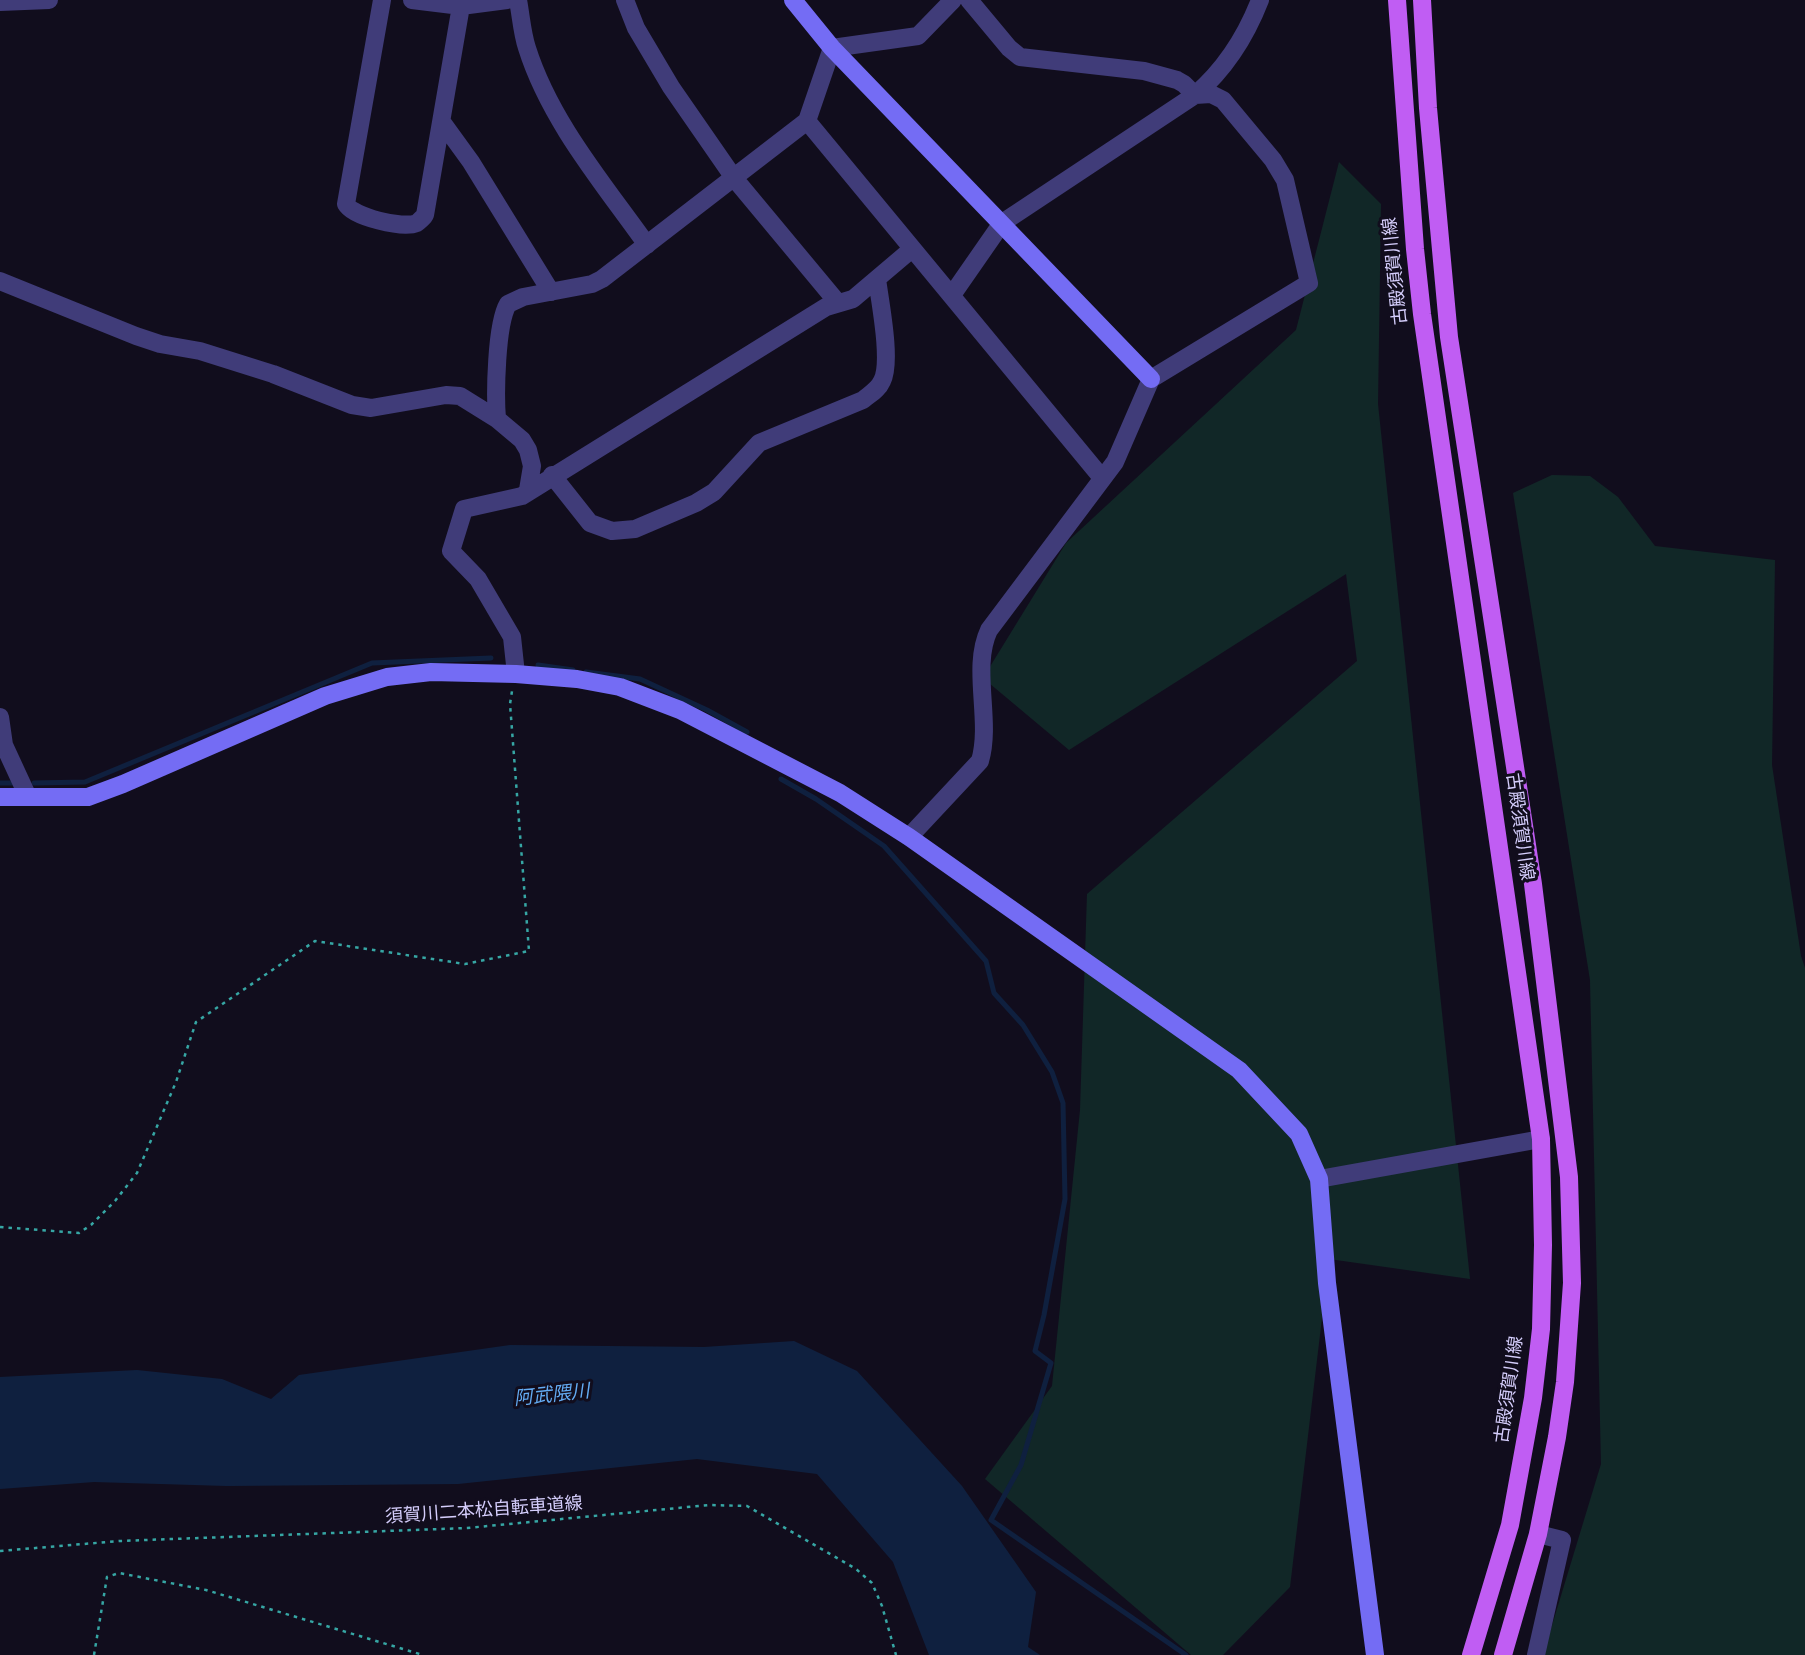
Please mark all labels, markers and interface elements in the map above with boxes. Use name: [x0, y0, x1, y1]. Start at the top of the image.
street label: 古殿須賀川線: [1381, 216, 1413, 326]
street label: 古殿須賀川線: [1500, 772, 1536, 882]
street label: 古殿須賀川線: [1493, 1335, 1529, 1445]
water label: 阿武隈川: [513, 1382, 591, 1412]
street label: 須賀川二本松自転車道線: [384, 1494, 584, 1530]

